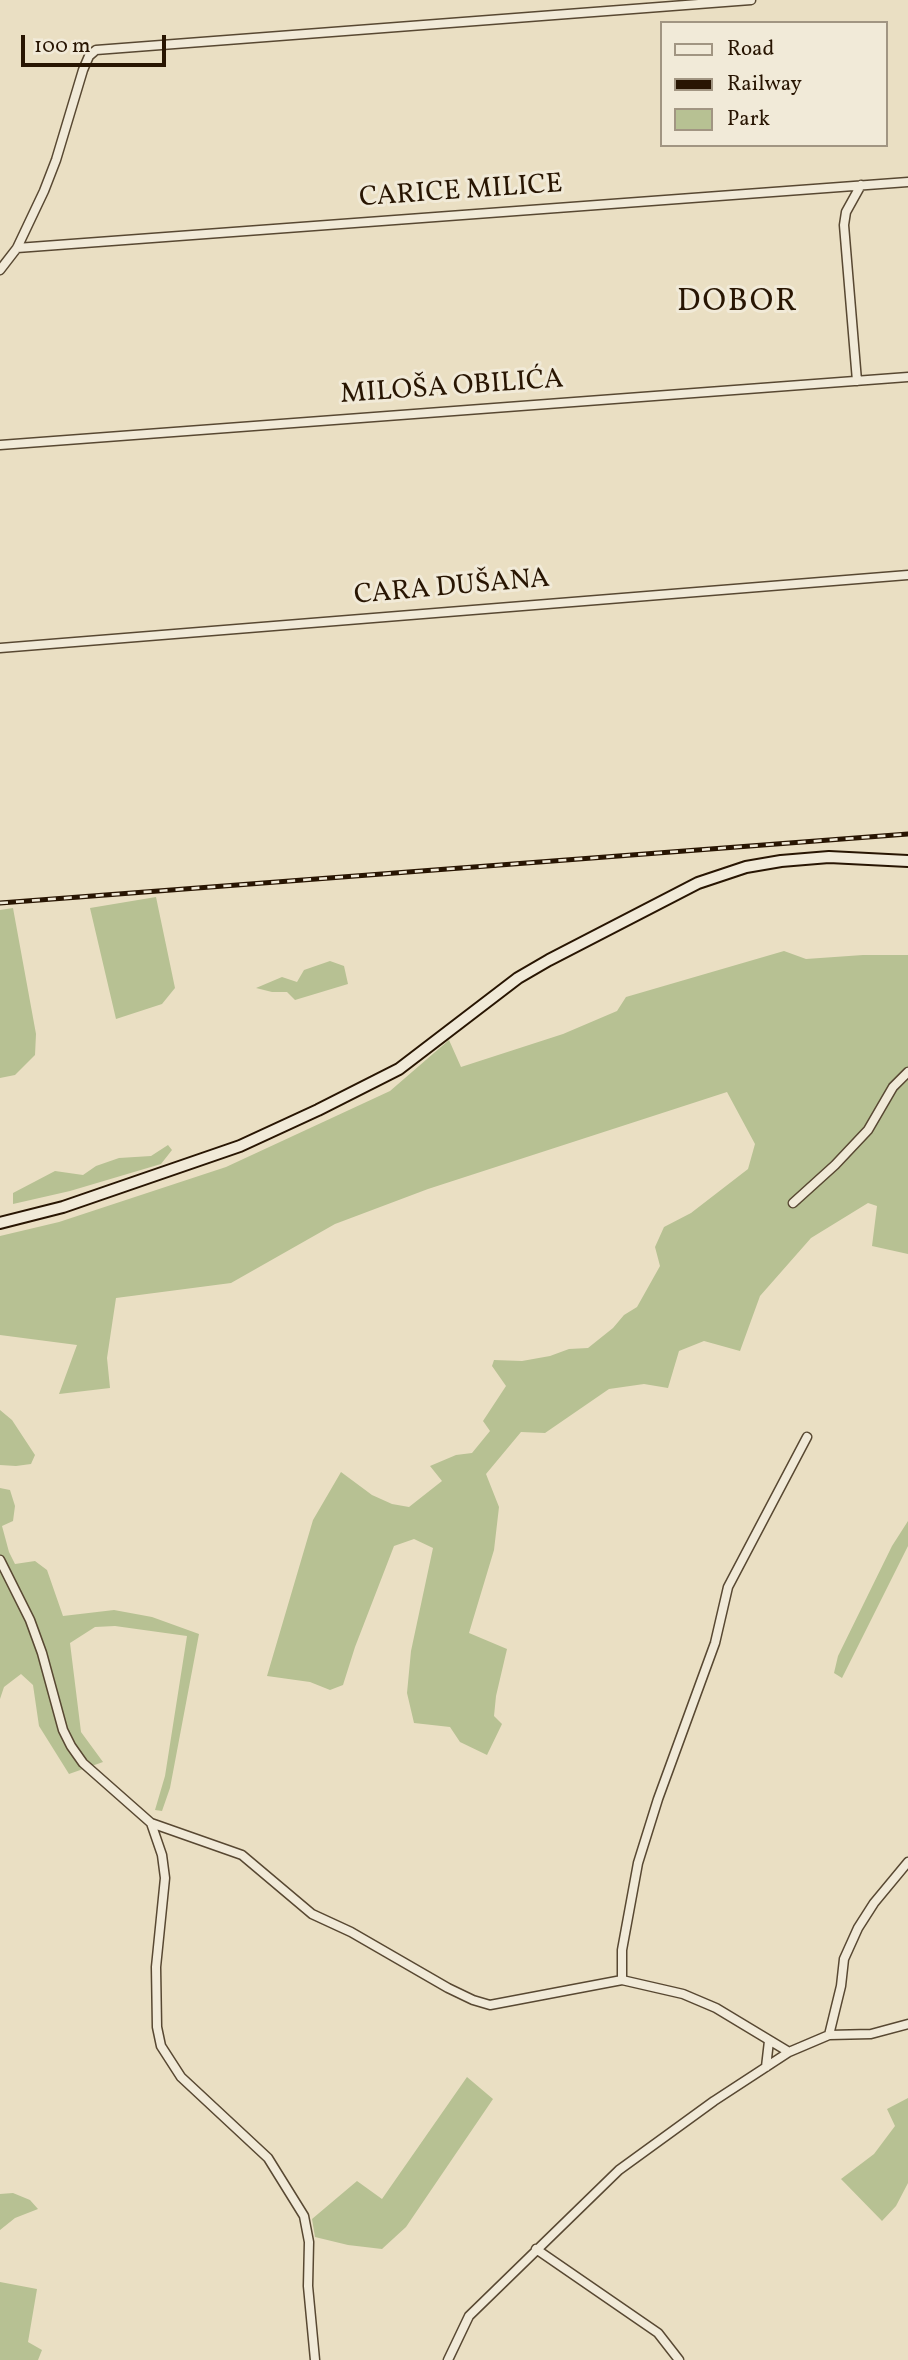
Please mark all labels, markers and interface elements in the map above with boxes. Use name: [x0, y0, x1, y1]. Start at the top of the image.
scale bar: [24, 21, 170, 65]
legend: [660, 21, 887, 147]
text: 100 m: [34, 32, 91, 61]
text: Road: [727, 35, 774, 64]
text: Railway: [727, 70, 802, 99]
text: Park: [727, 105, 770, 134]
street label: CARICE MILICE: [358, 169, 564, 217]
district label: DOBOR: [678, 285, 798, 323]
street label: MILOŠA OBILIĆA: [339, 364, 565, 414]
street label: CARA DUŠANA: [353, 564, 551, 614]

